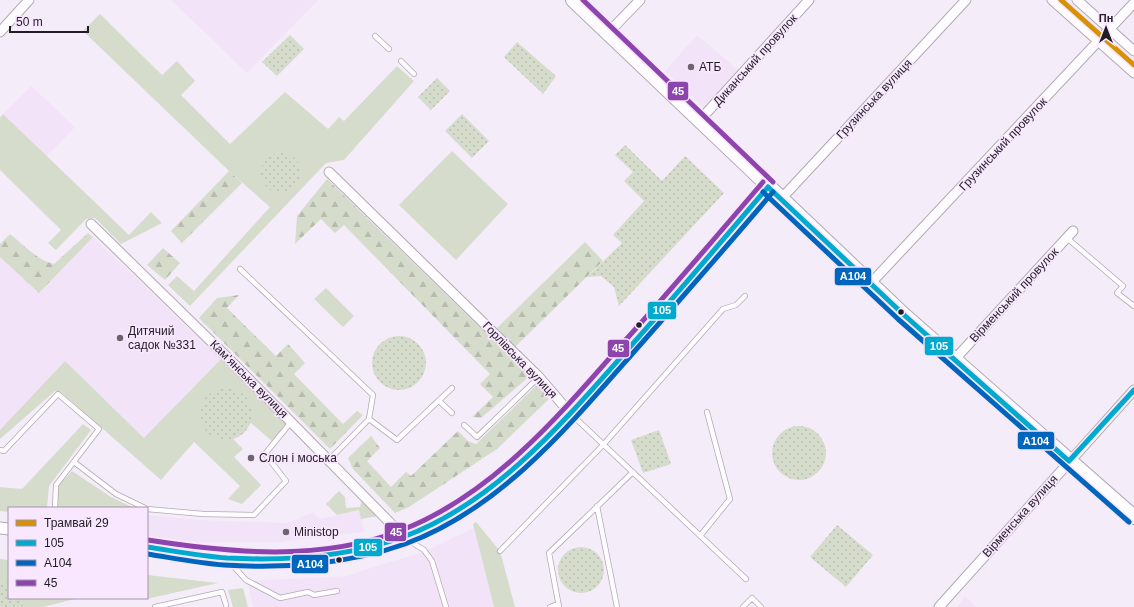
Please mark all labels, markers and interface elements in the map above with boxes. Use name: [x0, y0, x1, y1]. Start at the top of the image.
scale bar: [10, 8, 88, 34]
north arrow: [1086, 8, 1126, 48]
street label: Диканський провулок: [710, 11, 800, 109]
text: Пн: [1099, 12, 1113, 24]
text: 50 m: [16, 15, 43, 29]
street label: Грузинська вулиця: [833, 56, 915, 142]
place label: АТБ: [699, 60, 721, 74]
marker: АТБ: [686, 62, 696, 72]
line badge: 45: [667, 81, 689, 101]
text: 45: [672, 85, 684, 97]
street label: Грузинський провулок: [956, 94, 1050, 193]
street label: Вірменський провулок: [967, 244, 1062, 345]
line badge: А104: [834, 267, 872, 286]
text: А104: [840, 270, 867, 282]
line badge: 105: [647, 301, 677, 320]
text: 105: [653, 304, 671, 316]
unlabelled marker: [896, 307, 906, 317]
street label: Горлівська вулиця: [480, 319, 560, 401]
unlabelled marker: [634, 320, 644, 330]
place label: Дитячий садок №331: [128, 324, 196, 352]
marker: Дитячий садок №331: [115, 333, 125, 343]
line badge: 105: [924, 336, 954, 356]
street label: Камʼянська вулиця: [207, 337, 291, 421]
line badge: 45: [607, 339, 630, 358]
text: 105: [930, 340, 948, 352]
text: 45: [612, 342, 624, 354]
line badge: А104: [1017, 431, 1055, 450]
text: А104: [1023, 435, 1050, 447]
place label: Слон і моська: [259, 451, 337, 465]
marker: Слон і моська: [246, 453, 256, 463]
street label: Вірменська вулиця: [979, 472, 1061, 560]
legend: [8, 507, 148, 599]
text: Трамвай 29: [44, 516, 109, 530]
line badge: 45: [384, 522, 407, 542]
place label: Ministop: [294, 525, 339, 539]
text: 45: [390, 526, 402, 538]
marker: Ministop: [281, 527, 291, 537]
text: 105: [44, 536, 64, 550]
line badge: 105: [353, 538, 383, 557]
text: 105: [359, 541, 377, 553]
line badge: А104: [291, 554, 329, 574]
unlabelled marker: [334, 555, 344, 565]
text: А104: [44, 556, 72, 570]
text: А104: [297, 558, 324, 570]
text: 45: [44, 576, 58, 590]

